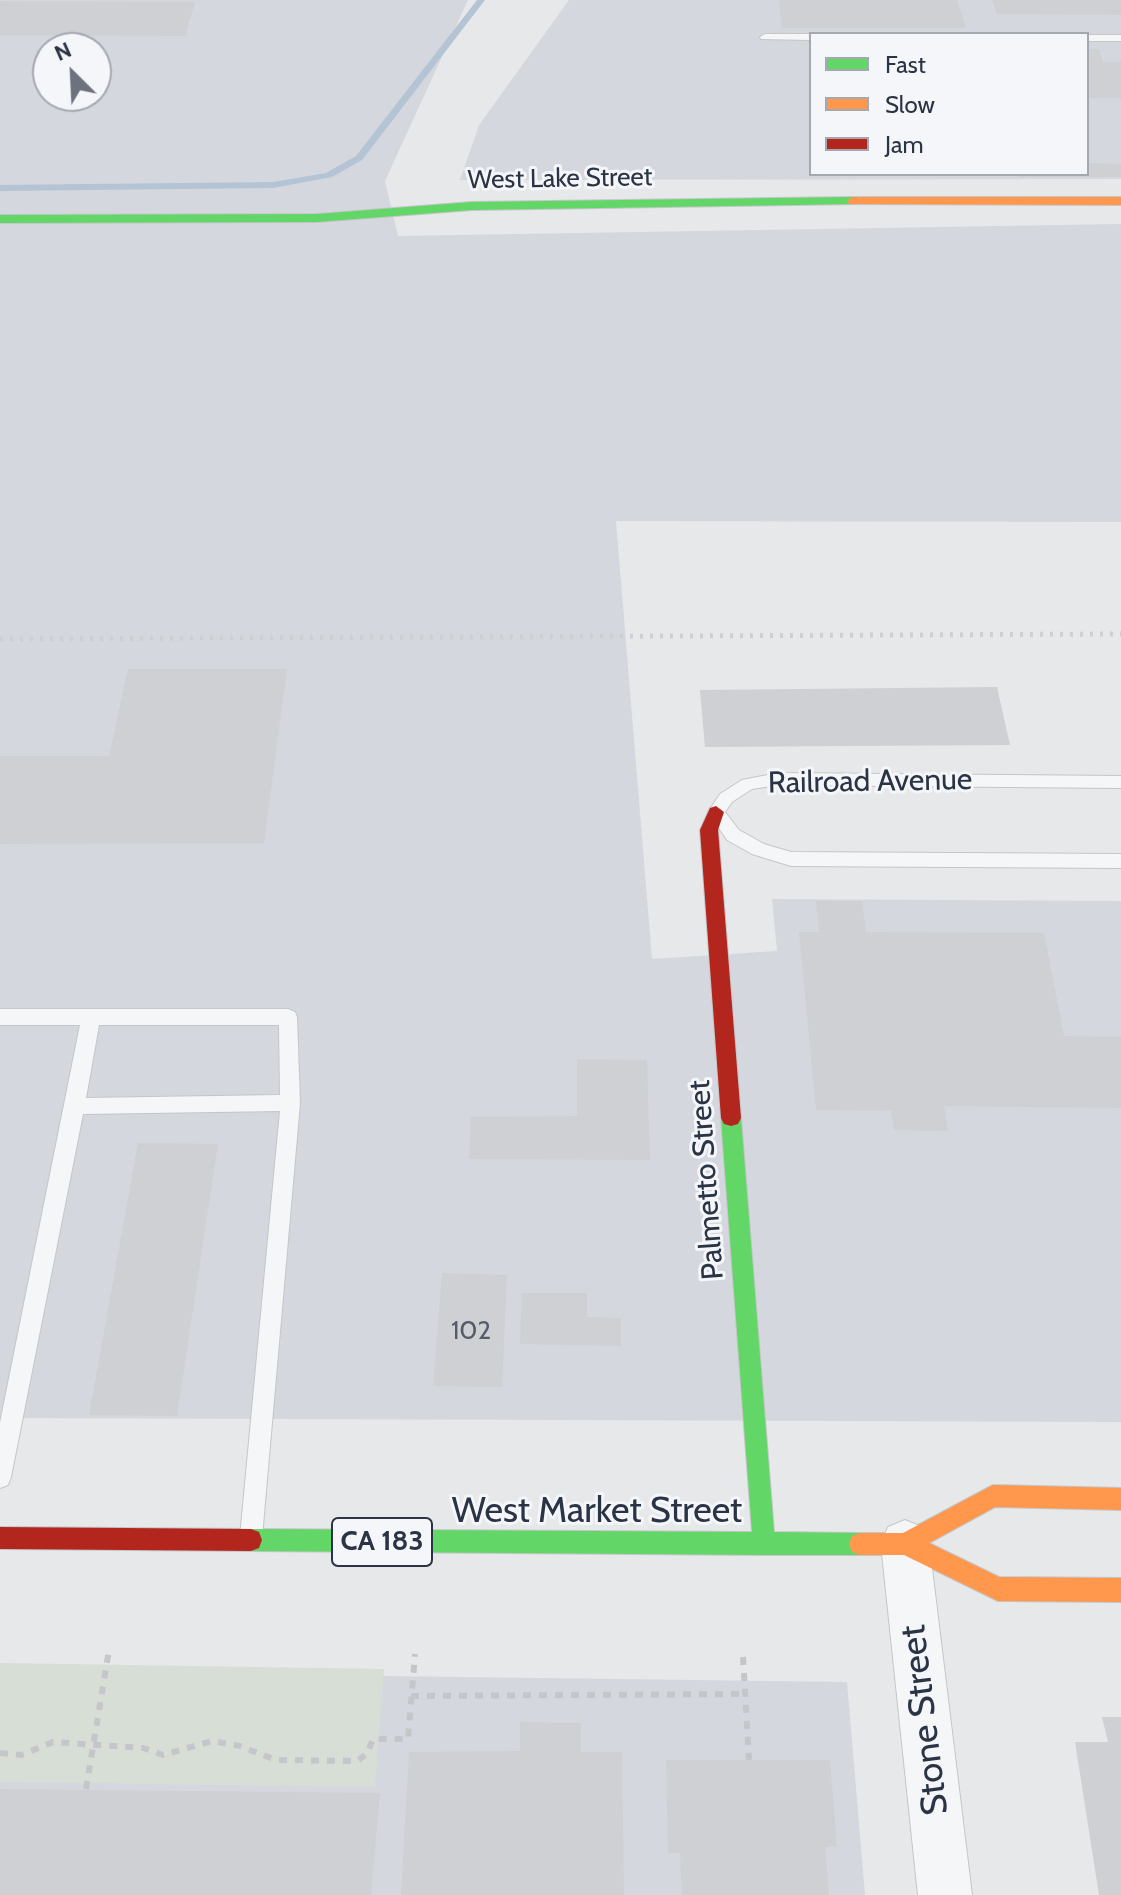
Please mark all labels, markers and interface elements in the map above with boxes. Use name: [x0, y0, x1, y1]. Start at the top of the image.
north arrow: [32, 32, 112, 112]
legend: [809, 32, 1089, 176]
text: N: [50, 36, 75, 67]
text: Fast: [885, 50, 926, 79]
text: Slow: [885, 90, 935, 119]
text: Jam: [885, 130, 923, 159]
street label: West Lake Street: [467, 162, 653, 196]
street label: Railroad Avenue: [768, 762, 972, 802]
street label: Palmetto Street: [682, 1079, 732, 1281]
house number: 102: [451, 1315, 491, 1347]
street label: West Market Street: [452, 1489, 742, 1533]
road number: CA 183: [332, 1518, 432, 1566]
street label: Stone Street: [892, 1622, 958, 1818]

